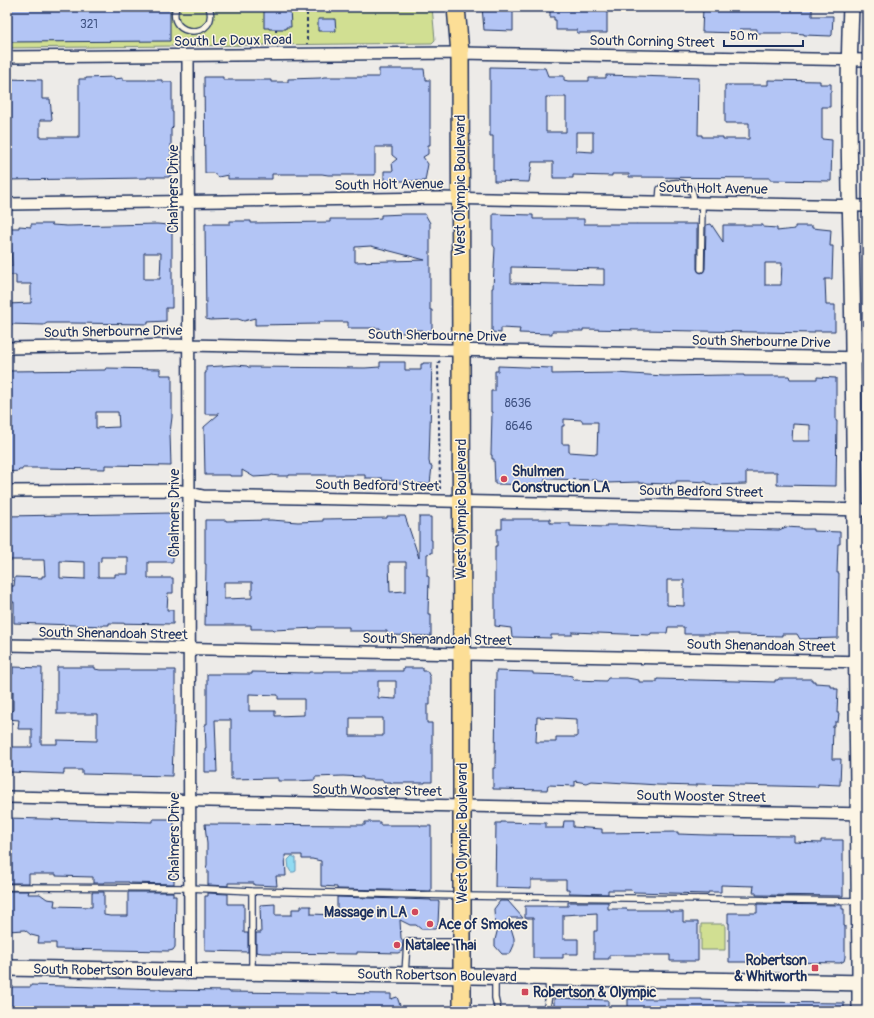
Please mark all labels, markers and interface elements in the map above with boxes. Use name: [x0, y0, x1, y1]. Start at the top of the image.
house number: 321: [80, 17, 98, 32]
scale bar: [724, 22, 803, 48]
text: 50 m: [730, 29, 758, 44]
street label: South Le Doux Road: [174, 31, 292, 50]
street label: South Corning Street: [589, 32, 715, 51]
street label: West Olympic Boulevard: [452, 114, 469, 255]
street label: Chalmers Drive: [165, 145, 182, 233]
street label: South Holt Avenue: [334, 175, 444, 194]
street label: South Holt Avenue: [658, 179, 768, 198]
street label: South Sherbourne Drive: [43, 322, 183, 341]
street label: South Sherbourne Drive: [367, 326, 507, 345]
street label: South Sherbourne Drive: [691, 332, 831, 351]
house number: 8636: [505, 396, 531, 411]
house number: 8646: [506, 419, 533, 434]
street label: West Olympic Boulevard: [453, 438, 470, 579]
place label: Shulmen Construction LA: [512, 463, 610, 496]
street label: Chalmers Drive: [166, 469, 183, 557]
marker: Shulmen Construction LA: [499, 474, 509, 484]
street label: South Bedford Street: [315, 476, 440, 495]
street label: South Bedford Street: [639, 482, 764, 501]
street label: South Shenandoah Street: [38, 624, 188, 643]
street label: South Shenandoah Street: [362, 630, 512, 649]
street label: South Shenandoah Street: [686, 636, 836, 655]
street label: West Olympic Boulevard: [454, 762, 471, 903]
street label: South Wooster Street: [312, 781, 442, 800]
street label: South Wooster Street: [636, 787, 766, 806]
street label: Chalmers Drive: [166, 793, 183, 881]
place label: Massage in LA: [324, 904, 407, 921]
marker: Massage in LA: [410, 907, 420, 917]
place label: Ace of Smokes: [438, 916, 528, 933]
marker: Ace of Smokes: [425, 919, 435, 929]
place label: Natalee Thai: [405, 937, 477, 954]
marker: Natalee Thai: [392, 940, 402, 950]
place label: Robertson & Whitworth: [734, 952, 807, 985]
street label: South Robertson Boulevard: [33, 961, 193, 980]
marker: Robertson & Whitworth: [810, 963, 820, 973]
street label: South Robertson Boulevard: [357, 966, 517, 985]
place label: Robertson & Olympic: [533, 984, 656, 1001]
marker: Robertson & Olympic: [520, 987, 530, 997]

